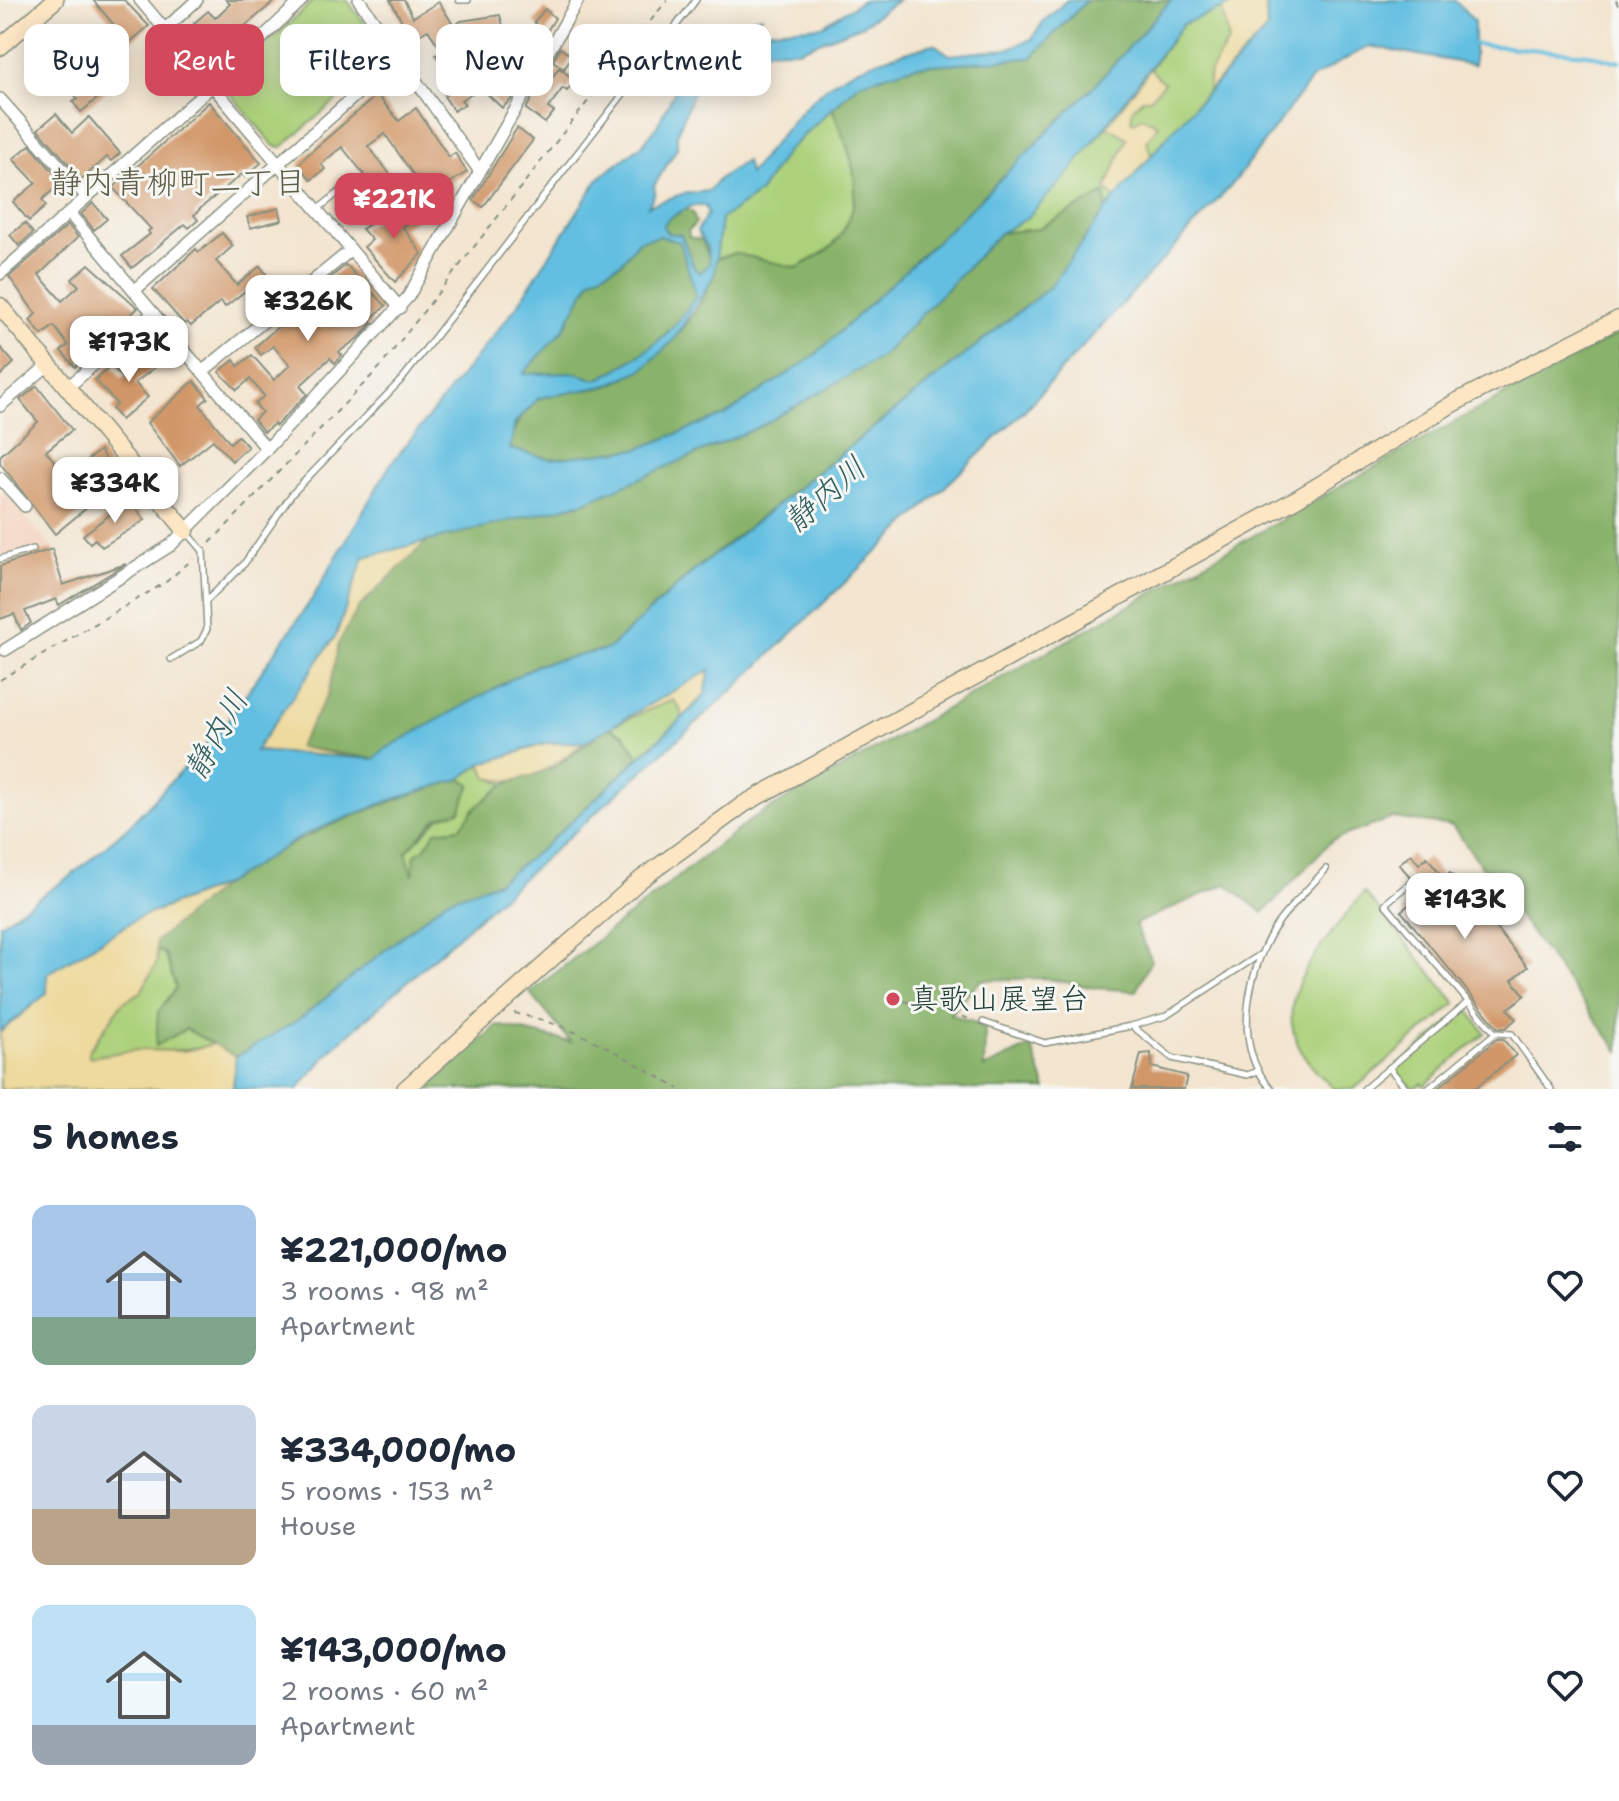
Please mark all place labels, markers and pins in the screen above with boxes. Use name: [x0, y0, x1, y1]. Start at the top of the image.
pin: ¥221K: [338, 173, 450, 241]
pin: ¥326K: [252, 275, 364, 343]
pin: ¥173K: [73, 316, 185, 384]
pin: ¥334K: [59, 457, 171, 525]
pin: ¥143K: [1409, 873, 1521, 941]
place label: 真歌山展望台: [909, 978, 1089, 1019]
marker: 真歌山展望台: [884, 990, 902, 1008]

